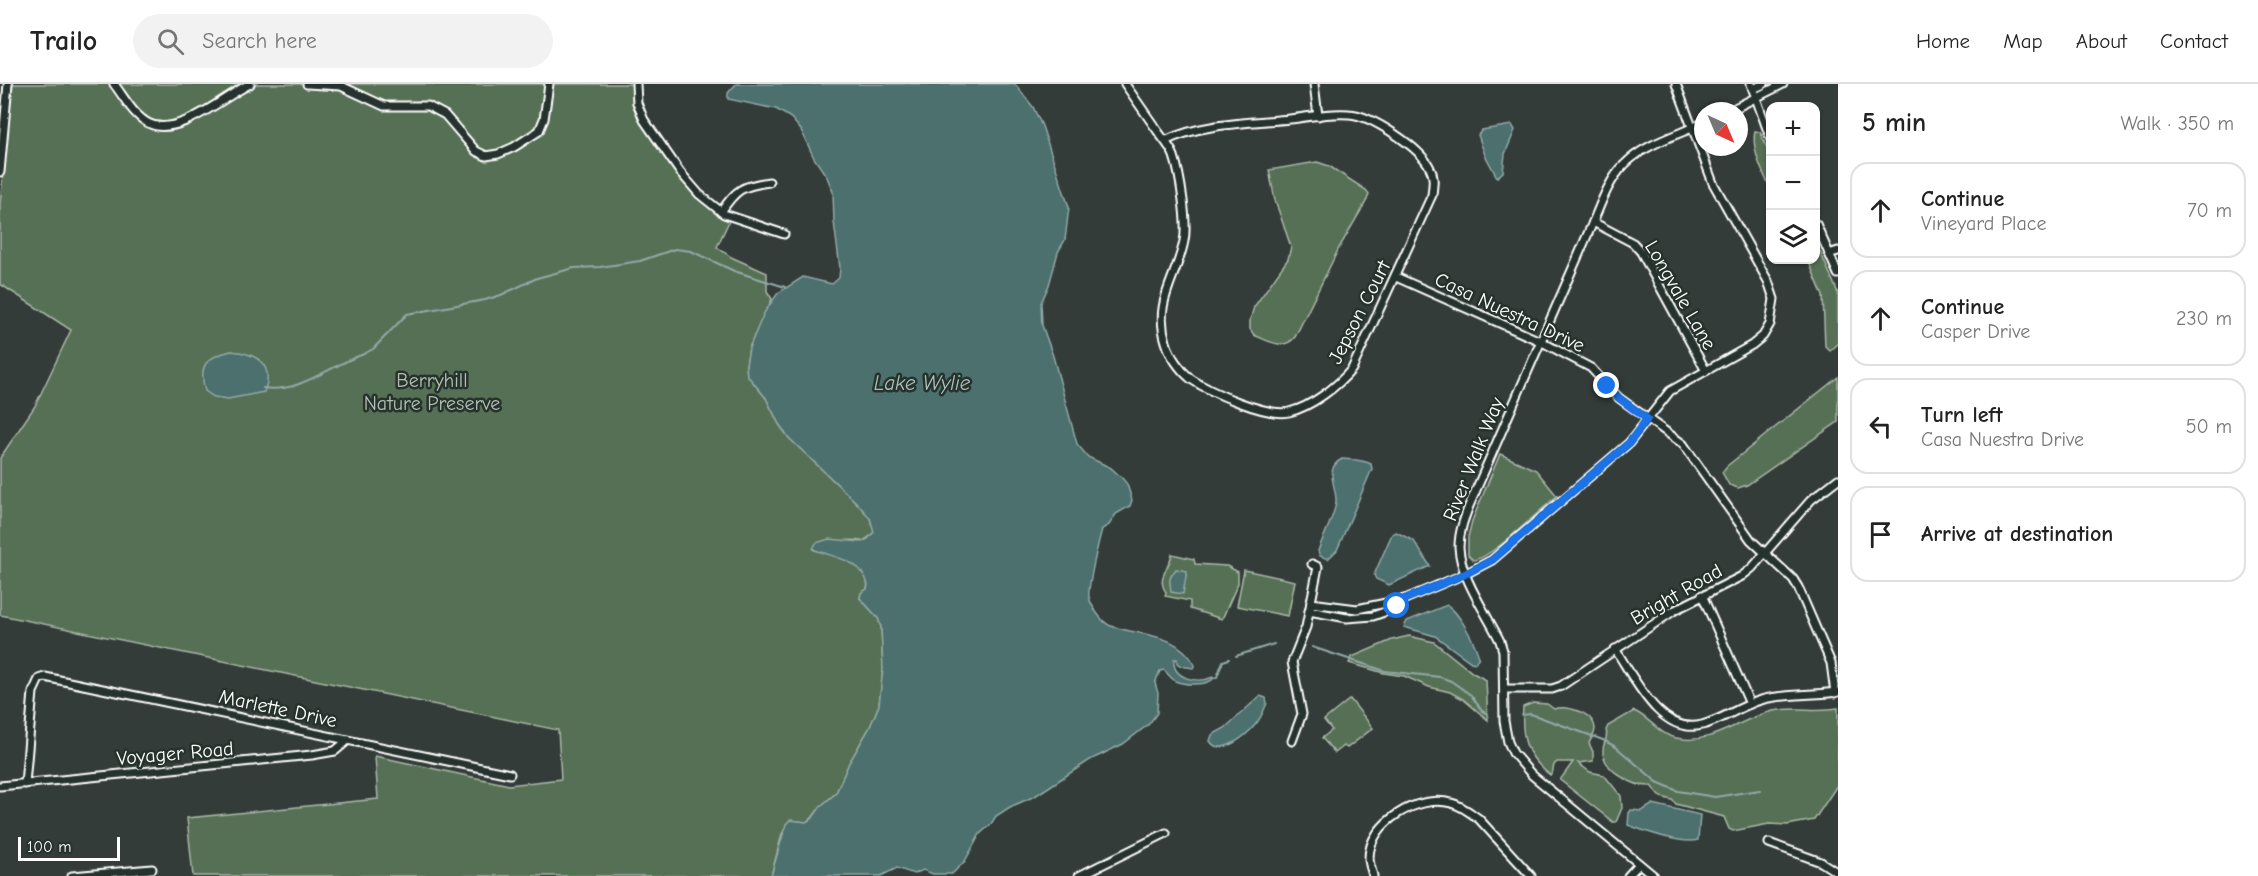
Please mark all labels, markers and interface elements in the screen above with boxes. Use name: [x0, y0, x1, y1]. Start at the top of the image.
search box: [133, 14, 553, 68]
text: Trailo: [30, 25, 97, 57]
icon: search: [154, 25, 187, 58]
text: Search here: [202, 28, 317, 54]
text: Home: [1916, 29, 1970, 53]
text: Map: [2003, 29, 2043, 53]
text: About: [2076, 29, 2127, 53]
text: Contact: [2160, 29, 2228, 53]
north arrow: [1694, 102, 1748, 156]
map controls: [1766, 102, 1820, 264]
button: +: [1766, 102, 1820, 156]
text: 5 min: [1862, 108, 1926, 138]
text: Walk · 350 m: [2120, 112, 2234, 135]
button: −: [1766, 156, 1820, 210]
text: Continue: [1921, 186, 2004, 212]
icon: ahead: [1864, 194, 1897, 227]
text: 70 m: [2187, 199, 2232, 222]
button: layers: [1766, 210, 1820, 264]
text: Vineyard Place: [1921, 212, 2046, 235]
street label: Longvale Lane: [1640, 237, 1721, 354]
street label: Jepson Court: [1324, 256, 1396, 368]
street label: Casa Nuestra Drive: [1431, 268, 1588, 357]
text: Continue: [1921, 294, 2004, 320]
icon: ahead: [1864, 302, 1897, 335]
text: 230 m: [2176, 307, 2232, 330]
text: Casper Drive: [1921, 320, 2030, 343]
park label: Berryhill Nature Preserve: [364, 369, 500, 415]
water label: Lake Wylie: [874, 371, 971, 395]
route end: [1593, 372, 1619, 398]
street label: River Walk Way: [1438, 394, 1509, 524]
text: Turn left: [1921, 402, 2003, 428]
icon: left: [1864, 410, 1897, 443]
text: 50 m: [2186, 415, 2232, 438]
text: Casa Nuestra Drive: [1921, 428, 2084, 451]
icon: arrive: [1864, 518, 1897, 551]
text: Arrive at destination: [1921, 521, 2113, 547]
street label: Bright Road: [1626, 559, 1726, 630]
route start: [1383, 592, 1409, 618]
street label: Marlette Drive: [217, 685, 339, 732]
street label: Voyager Road: [116, 737, 235, 770]
scale bar: [18, 834, 120, 862]
text: 100 m: [27, 838, 71, 856]

